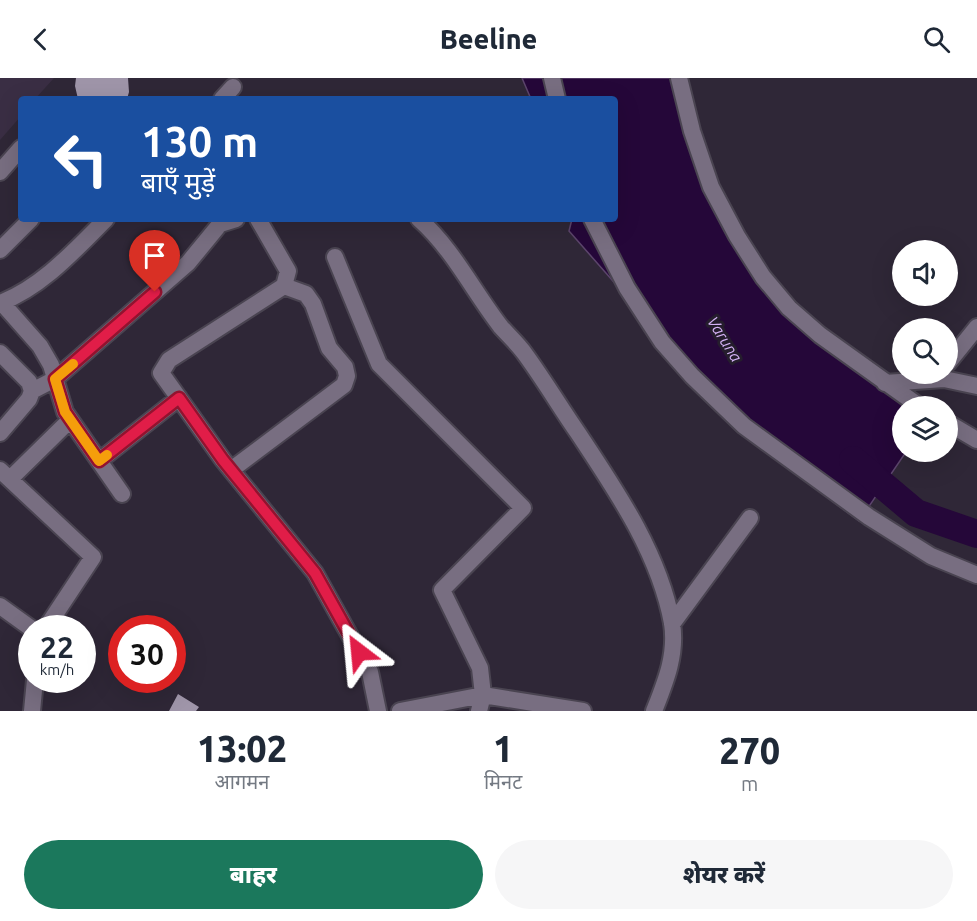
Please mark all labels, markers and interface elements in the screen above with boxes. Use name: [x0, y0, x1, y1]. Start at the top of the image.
icon: back: [24, 23, 57, 56]
icon: search: [920, 23, 953, 56]
text: Beeline: [440, 24, 537, 54]
text: 130 m: [141, 118, 258, 165]
icon: left: [42, 120, 120, 198]
text: बाएँ मुड़ें: [141, 167, 215, 197]
pin: [129, 230, 180, 292]
icon: arrive: [138, 239, 171, 272]
map controls: [892, 240, 958, 462]
button: sound: [892, 240, 958, 306]
water label: Varuna: [704, 313, 746, 365]
button: search: [892, 318, 958, 384]
button: layers: [892, 396, 958, 462]
speed limit sign: 30: [108, 615, 186, 693]
position arrow: [327, 620, 391, 684]
text: 22: [40, 630, 74, 664]
text: km/h: [40, 661, 74, 678]
text: 13:02: [197, 728, 287, 769]
text: 1: [493, 728, 513, 769]
text: 270: [719, 730, 780, 771]
text: आगमन: [215, 770, 269, 793]
text: मिनट: [484, 770, 522, 793]
text: m: [741, 772, 758, 795]
button: बाहर: [24, 840, 483, 909]
button: शेयर करें: [495, 840, 953, 909]

